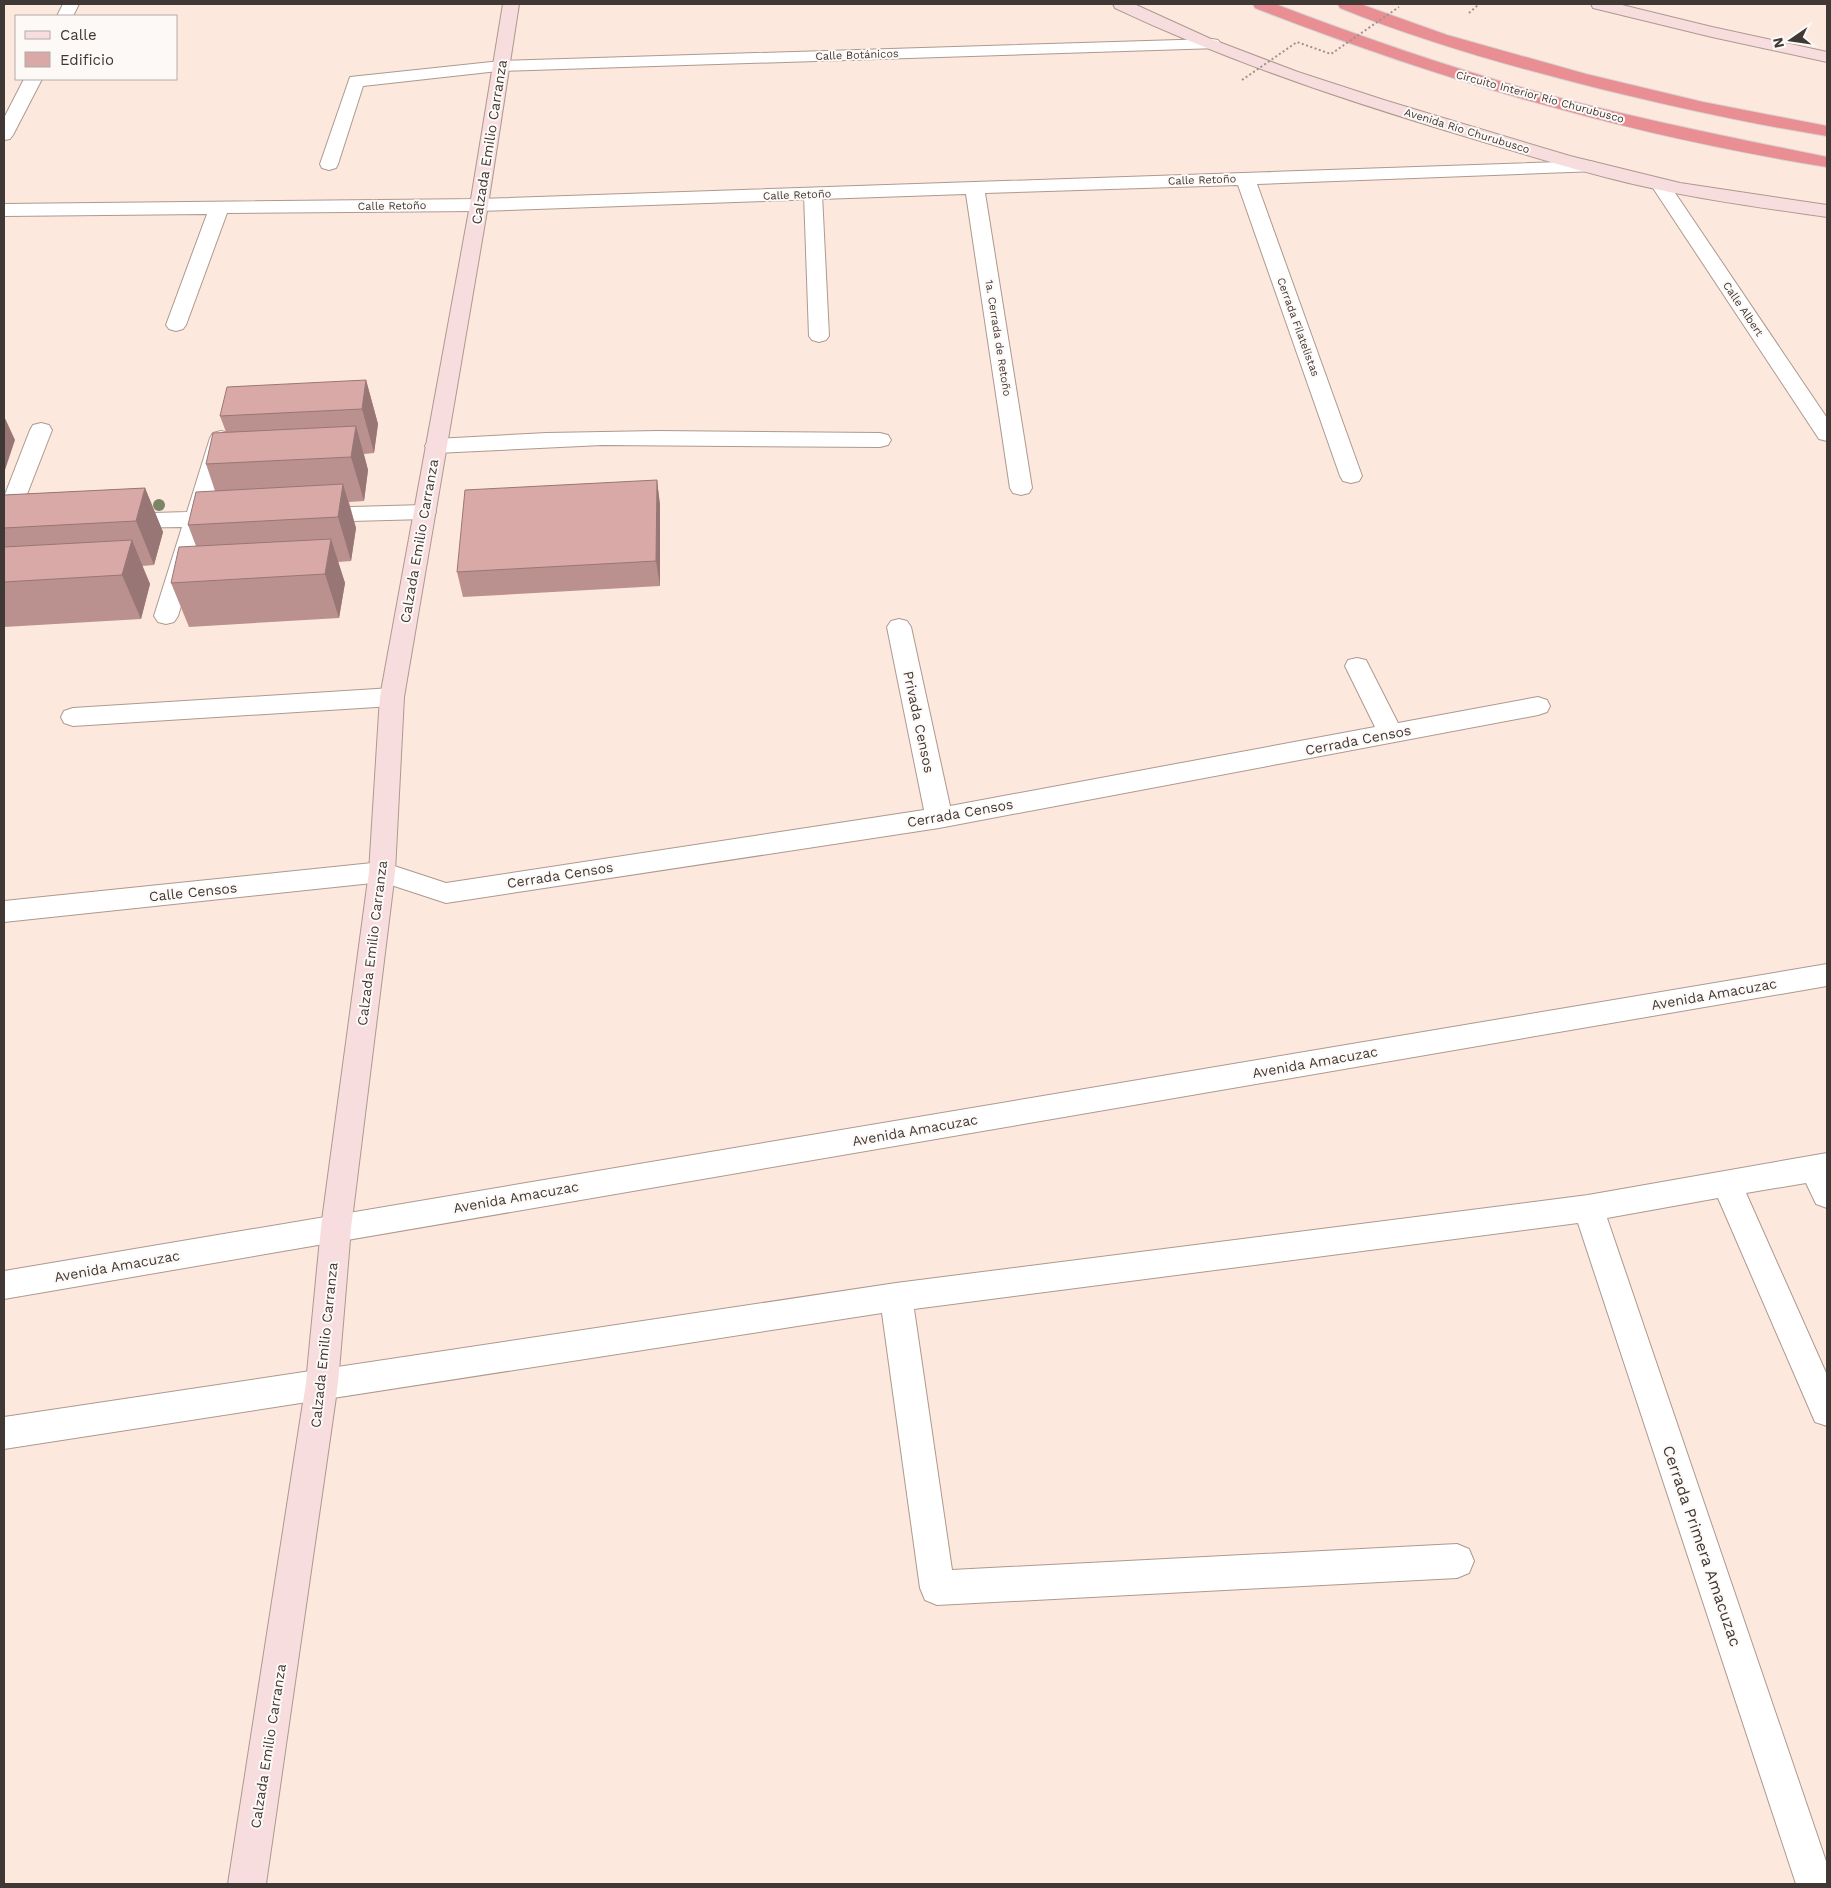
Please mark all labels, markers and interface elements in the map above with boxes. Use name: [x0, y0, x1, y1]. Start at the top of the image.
legend: [15, 15, 178, 80]
north arrow: [1766, 15, 1816, 65]
text: Calle: [60, 26, 97, 44]
text: N: [1769, 36, 1787, 50]
street label: Calle Botánicos: [815, 47, 899, 63]
text: Edificio: [60, 51, 114, 69]
street label: Calzada Emilio Carranza: [468, 59, 510, 225]
street label: Circuito Interior Río Churubusco: [1454, 68, 1626, 126]
street label: Avenida Río Churubusco: [1403, 106, 1531, 156]
street label: Calle Retoño: [1168, 172, 1236, 188]
street label: Calle Retoño: [763, 187, 831, 203]
street label: Calle Retoño: [358, 199, 426, 213]
street label: Cerrada Filatelistas: [1274, 276, 1322, 378]
street label: 1a. Cerrada de Retoño: [982, 279, 1014, 397]
street label: Calle Albert: [1720, 279, 1766, 339]
street label: Calzada Emilio Carranza: [397, 458, 441, 624]
street label: Privada Censos: [900, 670, 938, 774]
street label: Cerrada Censos: [1304, 722, 1412, 758]
street label: Cerrada Censos: [906, 796, 1014, 830]
street label: Calzada Emilio Carranza: [354, 859, 390, 1027]
street label: Cerrada Censos: [506, 859, 614, 891]
street label: Calle Censos: [148, 879, 238, 905]
street label: Avenida Amacuzac: [1650, 975, 1778, 1013]
street label: Avenida Amacuzac: [1251, 1043, 1379, 1081]
street label: Avenida Amacuzac: [851, 1111, 979, 1149]
street label: Avenida Amacuzac: [452, 1178, 580, 1216]
street label: Avenida Amacuzac: [53, 1247, 181, 1285]
street label: Calzada Emilio Carranza: [307, 1261, 341, 1429]
street label: Cerrada Primera Amacuzac: [1659, 1443, 1745, 1649]
street label: Calzada Emilio Carranza: [247, 1663, 289, 1829]

